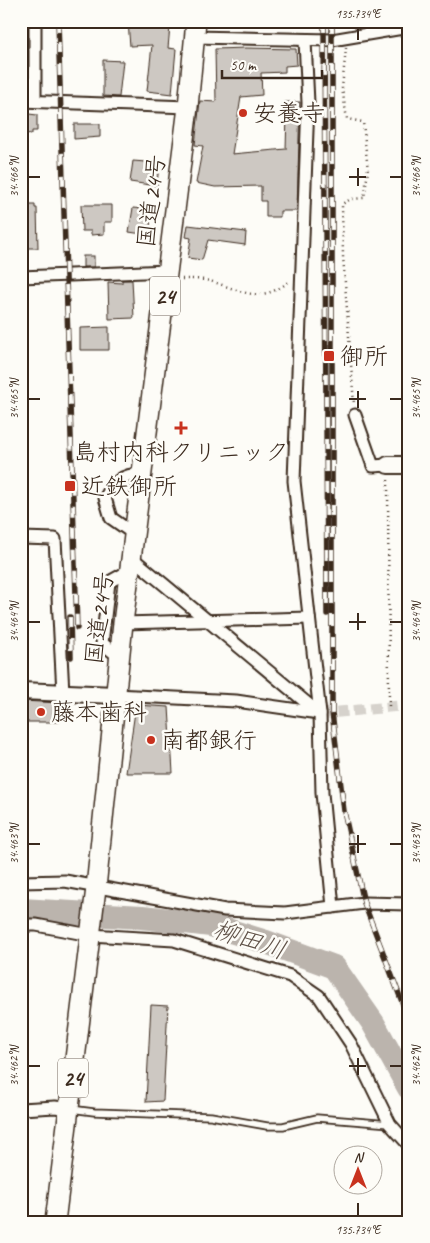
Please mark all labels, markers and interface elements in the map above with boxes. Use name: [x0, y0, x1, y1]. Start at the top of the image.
text: 135.734°E: [336, 6, 382, 22]
scale bar: [222, 48, 322, 80]
text: 50 m: [230, 56, 257, 75]
place label: 安養寺: [253, 98, 325, 128]
marker: 安養寺: [237, 107, 249, 119]
street label: 国道24号: [130, 153, 172, 249]
text: 34.466°N: [6, 155, 22, 197]
text: 34.466°N: [408, 155, 424, 197]
road number: 24: [150, 276, 180, 316]
place label: 御所: [340, 341, 388, 371]
marker: 御所: [322, 349, 336, 363]
text: 34.465°N: [6, 377, 22, 419]
text: 34.465°N: [408, 377, 424, 419]
marker: 島村内科クリニック: [174, 421, 188, 435]
place label: 島村内科クリニック: [73, 437, 289, 467]
place label: 近鉄御所: [81, 471, 177, 501]
marker: 近鉄御所: [63, 479, 77, 493]
street label: 国道24号: [78, 570, 120, 666]
text: 34.464°N: [6, 600, 22, 642]
text: 34.464°N: [408, 600, 424, 642]
place label: 藤本歯科: [51, 697, 147, 727]
marker: 藤本歯科: [35, 706, 47, 718]
place label: 南都銀行: [161, 725, 257, 755]
marker: 南都銀行: [145, 734, 157, 746]
text: 34.463°N: [6, 822, 22, 864]
text: 34.463°N: [408, 822, 424, 864]
water label: 柳田川: [209, 913, 290, 967]
text: 34.462°N: [6, 1044, 22, 1086]
text: 34.462°N: [408, 1044, 424, 1086]
road number: 24: [58, 1058, 88, 1098]
north arrow: [332, 1146, 382, 1196]
text: N: [354, 1149, 365, 1166]
text: 135.734°E: [336, 1222, 382, 1238]

